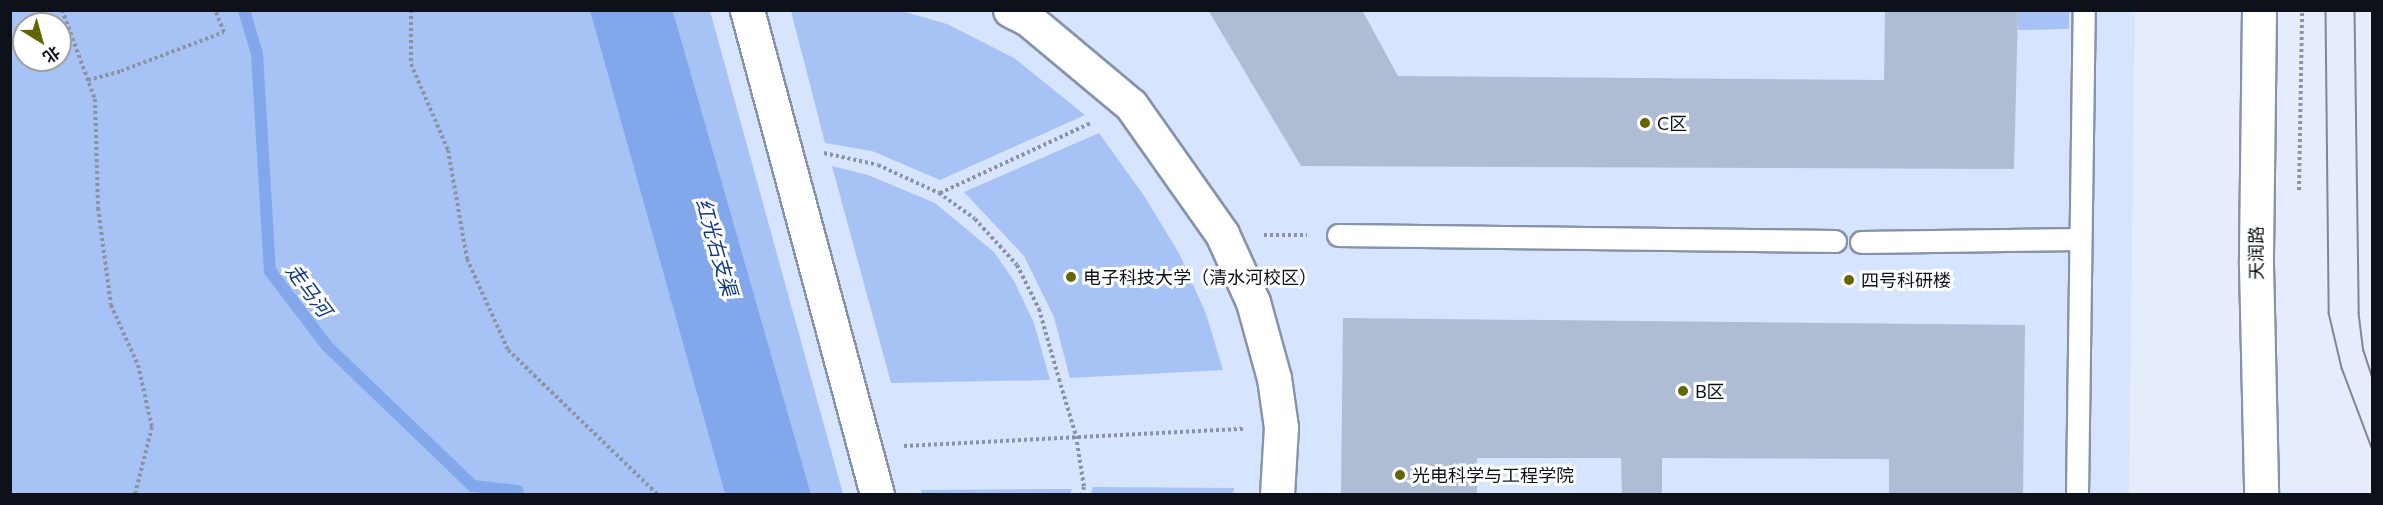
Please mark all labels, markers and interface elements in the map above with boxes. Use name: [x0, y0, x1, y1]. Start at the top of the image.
north arrow: [12, 12, 72, 72]
text: 北: [40, 43, 64, 68]
place label: C区: [1657, 112, 1687, 134]
marker: C区: [1638, 116, 1652, 130]
water label: 红光右支渠: [692, 196, 742, 298]
street label: 天润路: [2245, 226, 2267, 280]
water label: 走马河: [281, 259, 337, 321]
place label: 电子科技大学（清水河校区）: [1083, 266, 1317, 288]
place label: 四号科研楼: [1861, 269, 1951, 291]
marker: 电子科技大学（清水河校区）: [1064, 270, 1078, 284]
marker: 四号科研楼: [1842, 273, 1856, 287]
place label: B区: [1695, 380, 1725, 402]
marker: B区: [1676, 384, 1690, 398]
place label: 光电科学与工程学院: [1412, 464, 1574, 486]
marker: 光电科学与工程学院: [1393, 468, 1407, 482]

